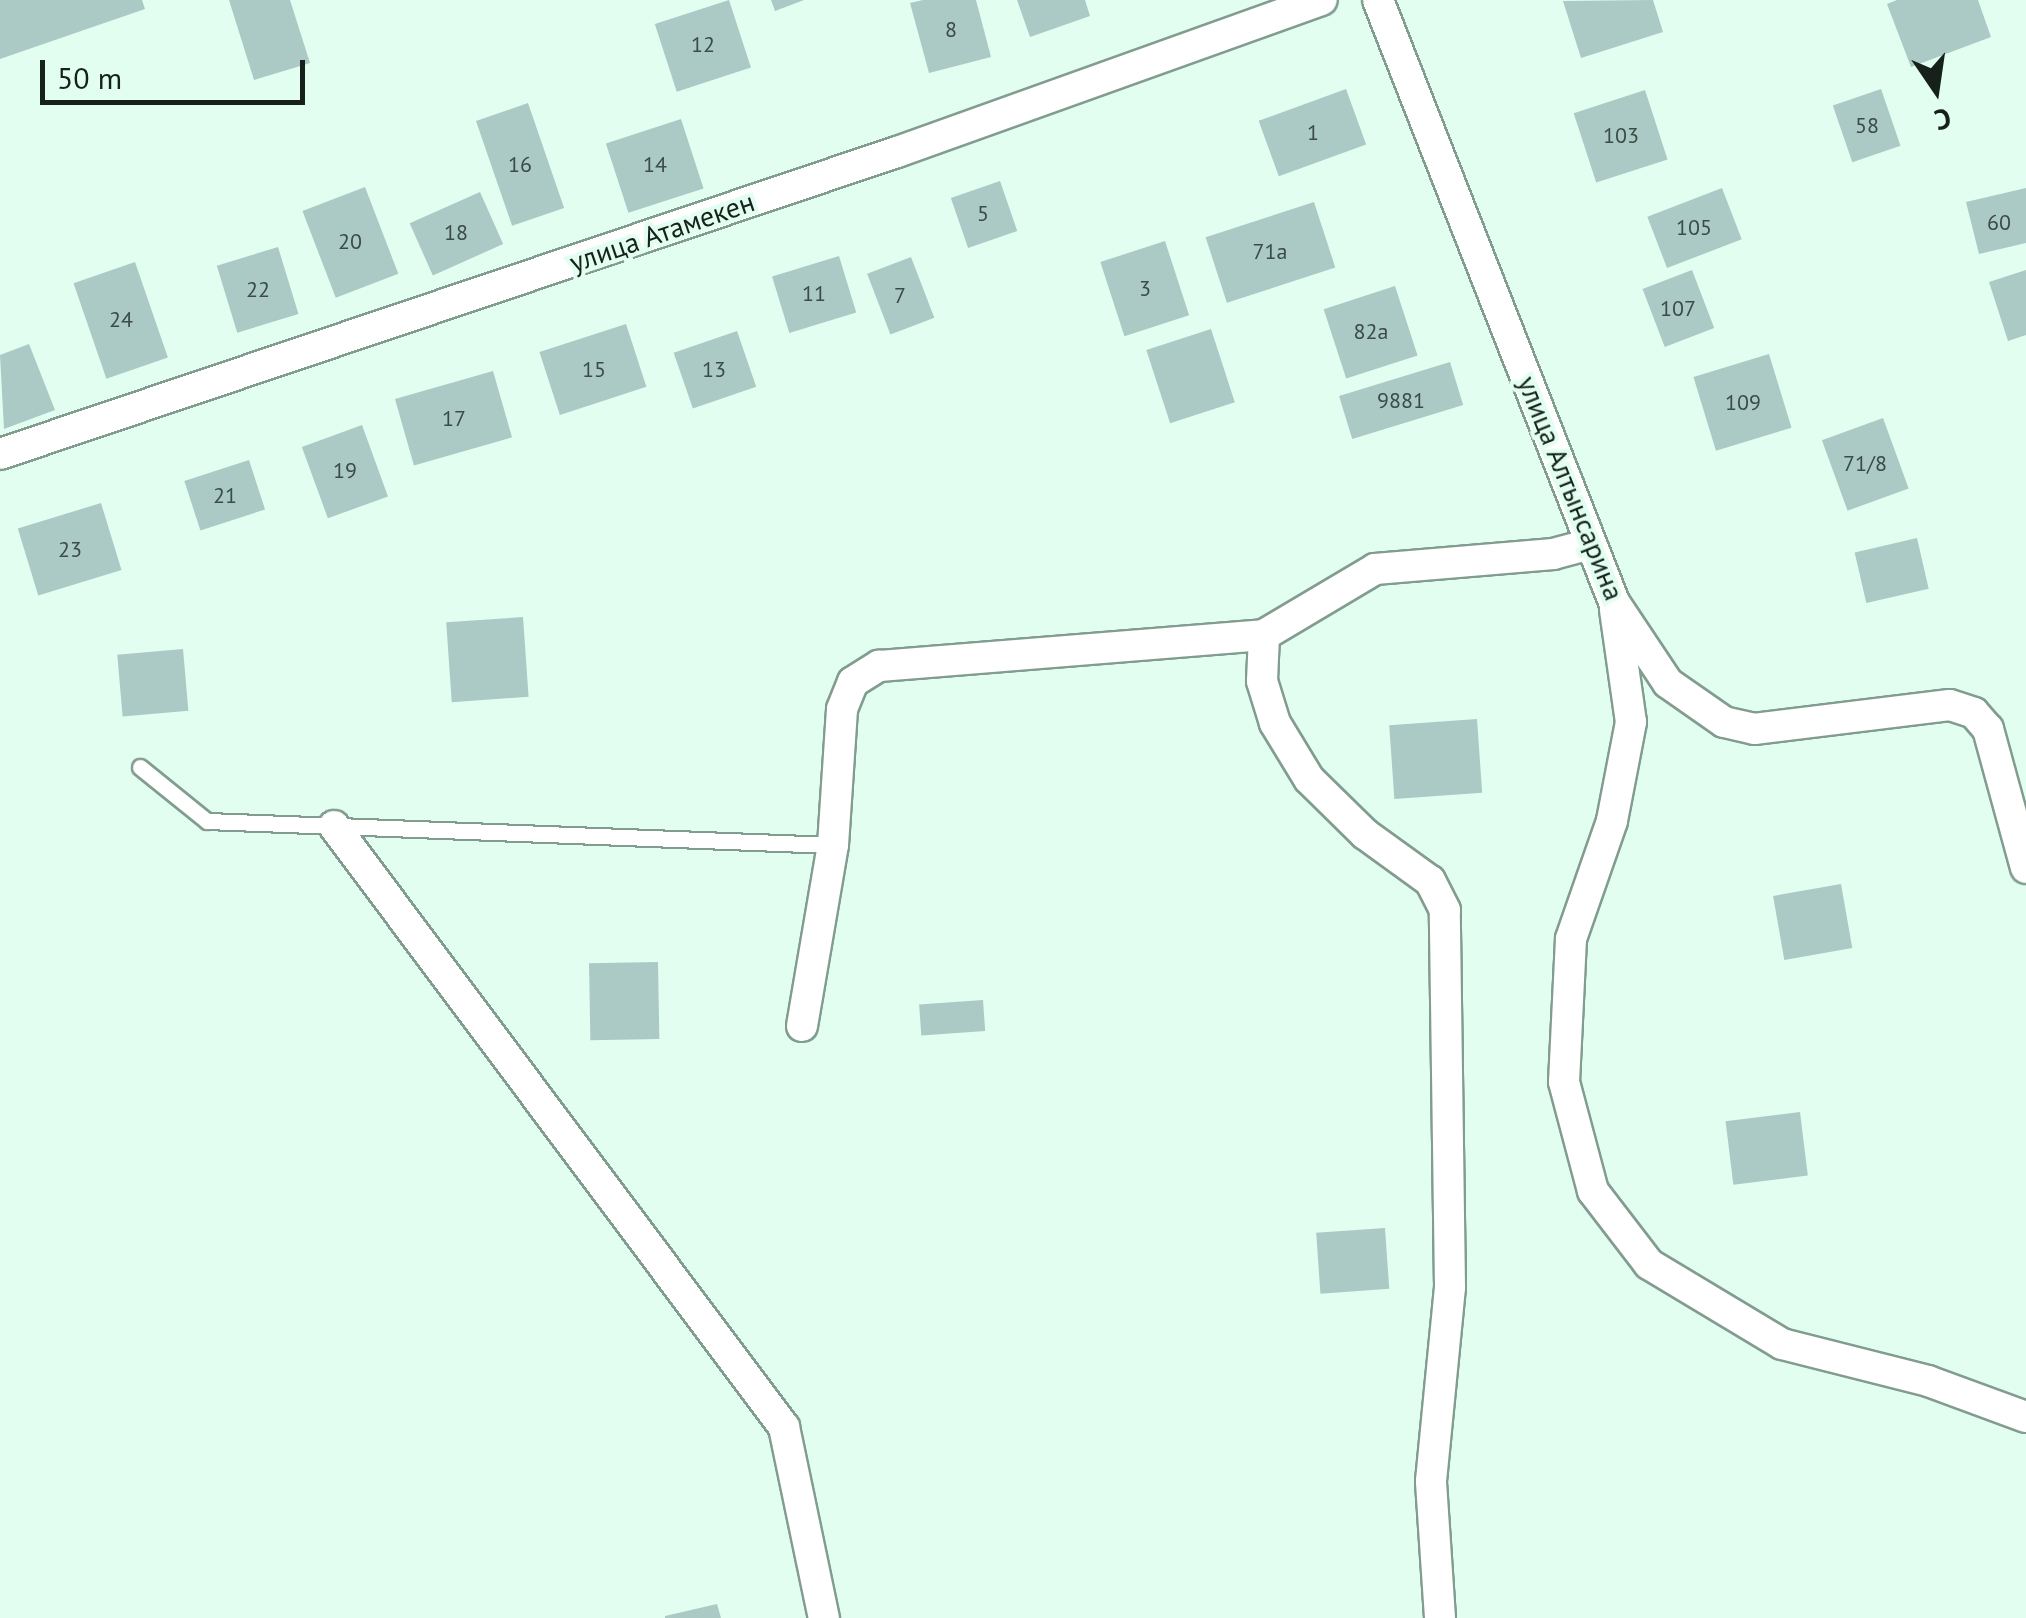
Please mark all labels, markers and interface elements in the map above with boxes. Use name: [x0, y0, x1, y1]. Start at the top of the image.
house number: 8: [945, 17, 957, 43]
house number: 12: [691, 32, 715, 58]
scale bar: [45, 40, 310, 102]
north arrow: [1886, 40, 1986, 140]
text: 50 m: [57, 58, 122, 97]
text: С: [1931, 100, 1955, 140]
house number: 58: [1855, 113, 1879, 139]
house number: 1: [1307, 120, 1319, 146]
house number: 103: [1603, 123, 1639, 149]
house number: 16: [508, 152, 532, 178]
house number: 14: [643, 152, 667, 178]
street label: улица Атамекен: [565, 185, 759, 279]
house number: 5: [977, 201, 989, 227]
house number: 60: [1987, 210, 2011, 236]
house number: 105: [1676, 215, 1712, 241]
house number: 18: [444, 220, 468, 246]
house number: 20: [338, 229, 362, 255]
house number: 71а: [1253, 239, 1287, 265]
house number: 3: [1139, 276, 1151, 302]
house number: 22: [246, 277, 270, 303]
house number: 11: [802, 281, 826, 307]
house number: 7: [894, 283, 906, 309]
house number: 107: [1660, 296, 1696, 322]
house number: 24: [109, 307, 133, 333]
house number: 82а: [1354, 319, 1388, 345]
house number: 15: [582, 357, 606, 383]
house number: 13: [702, 357, 726, 383]
street label: улица Алтынсарина: [1511, 371, 1631, 605]
house number: 9881: [1377, 388, 1425, 414]
house number: 109: [1725, 390, 1761, 416]
house number: 17: [442, 406, 466, 432]
house number: 71/8: [1843, 451, 1887, 477]
house number: 19: [333, 458, 357, 484]
house number: 21: [213, 483, 237, 509]
house number: 23: [58, 537, 82, 563]

